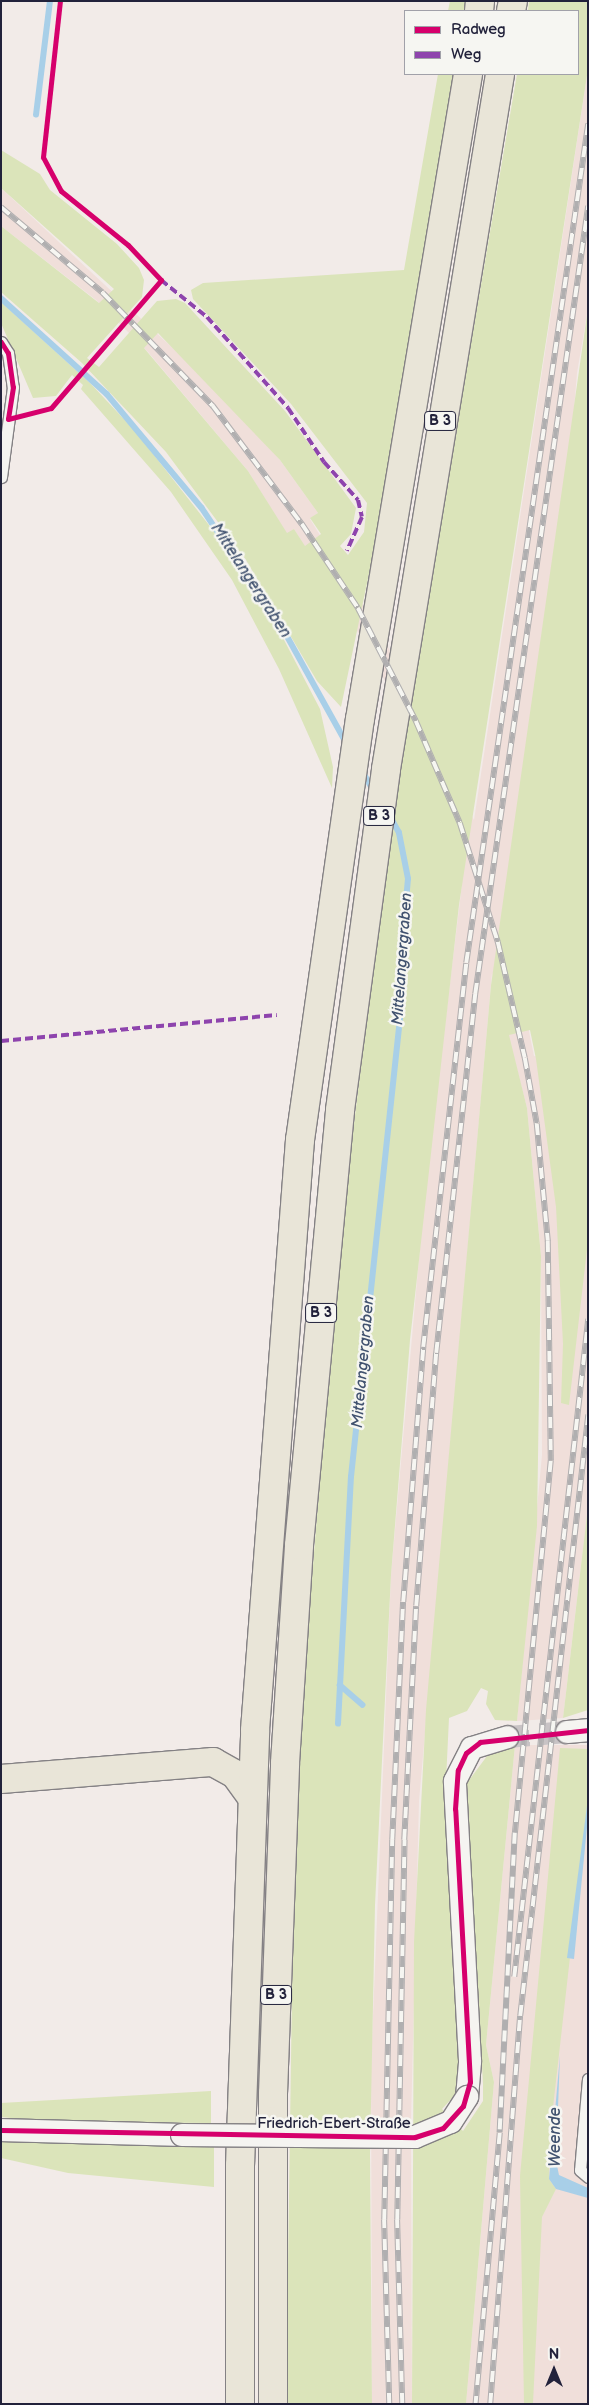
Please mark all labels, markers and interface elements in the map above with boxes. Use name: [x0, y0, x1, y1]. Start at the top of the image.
legend: [404, 10, 579, 75]
text: Radweg: [451, 20, 506, 39]
text: Weg: [451, 45, 481, 64]
road number: B 3: [424, 410, 456, 432]
water label: Mittelangergraben: [206, 520, 294, 642]
road number: B 3: [363, 804, 395, 828]
water label: Mittelangergraben: [389, 892, 417, 1026]
water label: Mittelangergraben: [349, 1295, 379, 1429]
road number: B 3: [305, 1302, 337, 1325]
road number: B 3: [260, 1984, 292, 2006]
water label: Weende: [546, 2107, 566, 2167]
street label: Friedrich-Ebert-Straße: [257, 2115, 411, 2133]
north arrow: [529, 2345, 579, 2395]
text: N: [549, 2346, 559, 2363]

